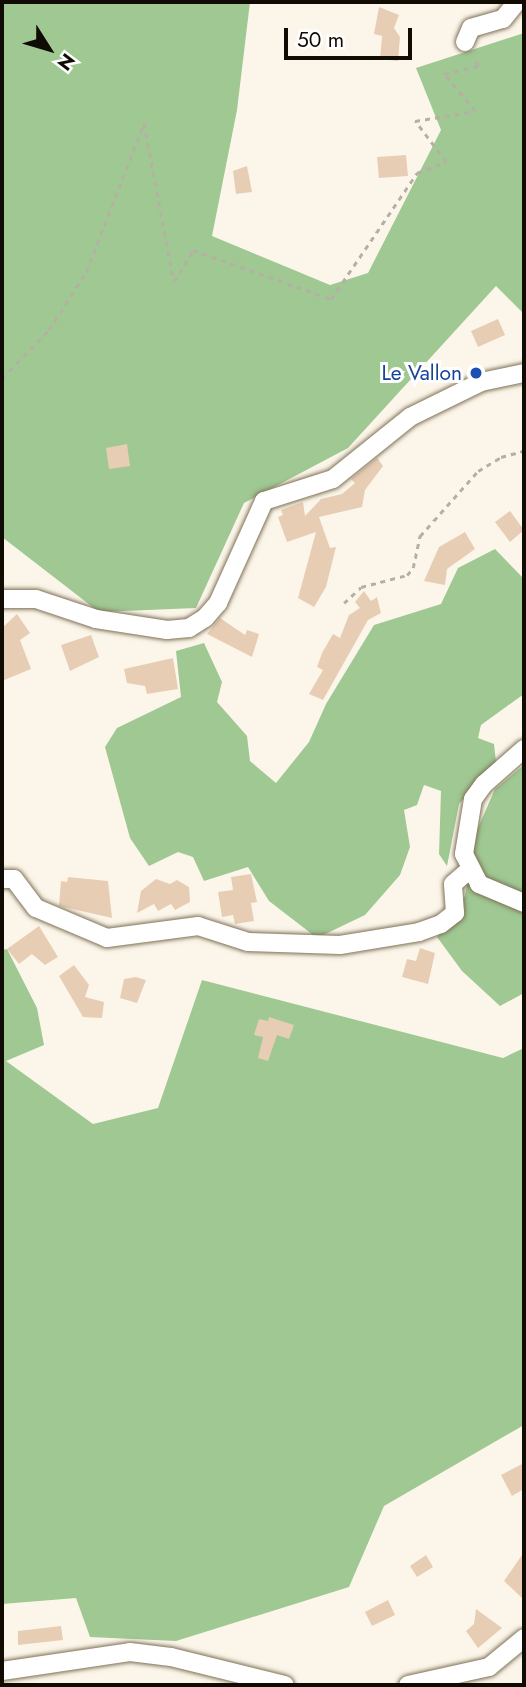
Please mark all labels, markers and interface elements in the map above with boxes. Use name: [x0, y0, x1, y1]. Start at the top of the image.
north arrow: [14, 14, 84, 84]
scale bar: [288, 14, 416, 58]
text: 50 m: [297, 25, 344, 55]
text: N: [51, 48, 81, 76]
place label: Le Vallon: [381, 360, 462, 386]
marker: Le Vallon: [468, 365, 484, 381]

